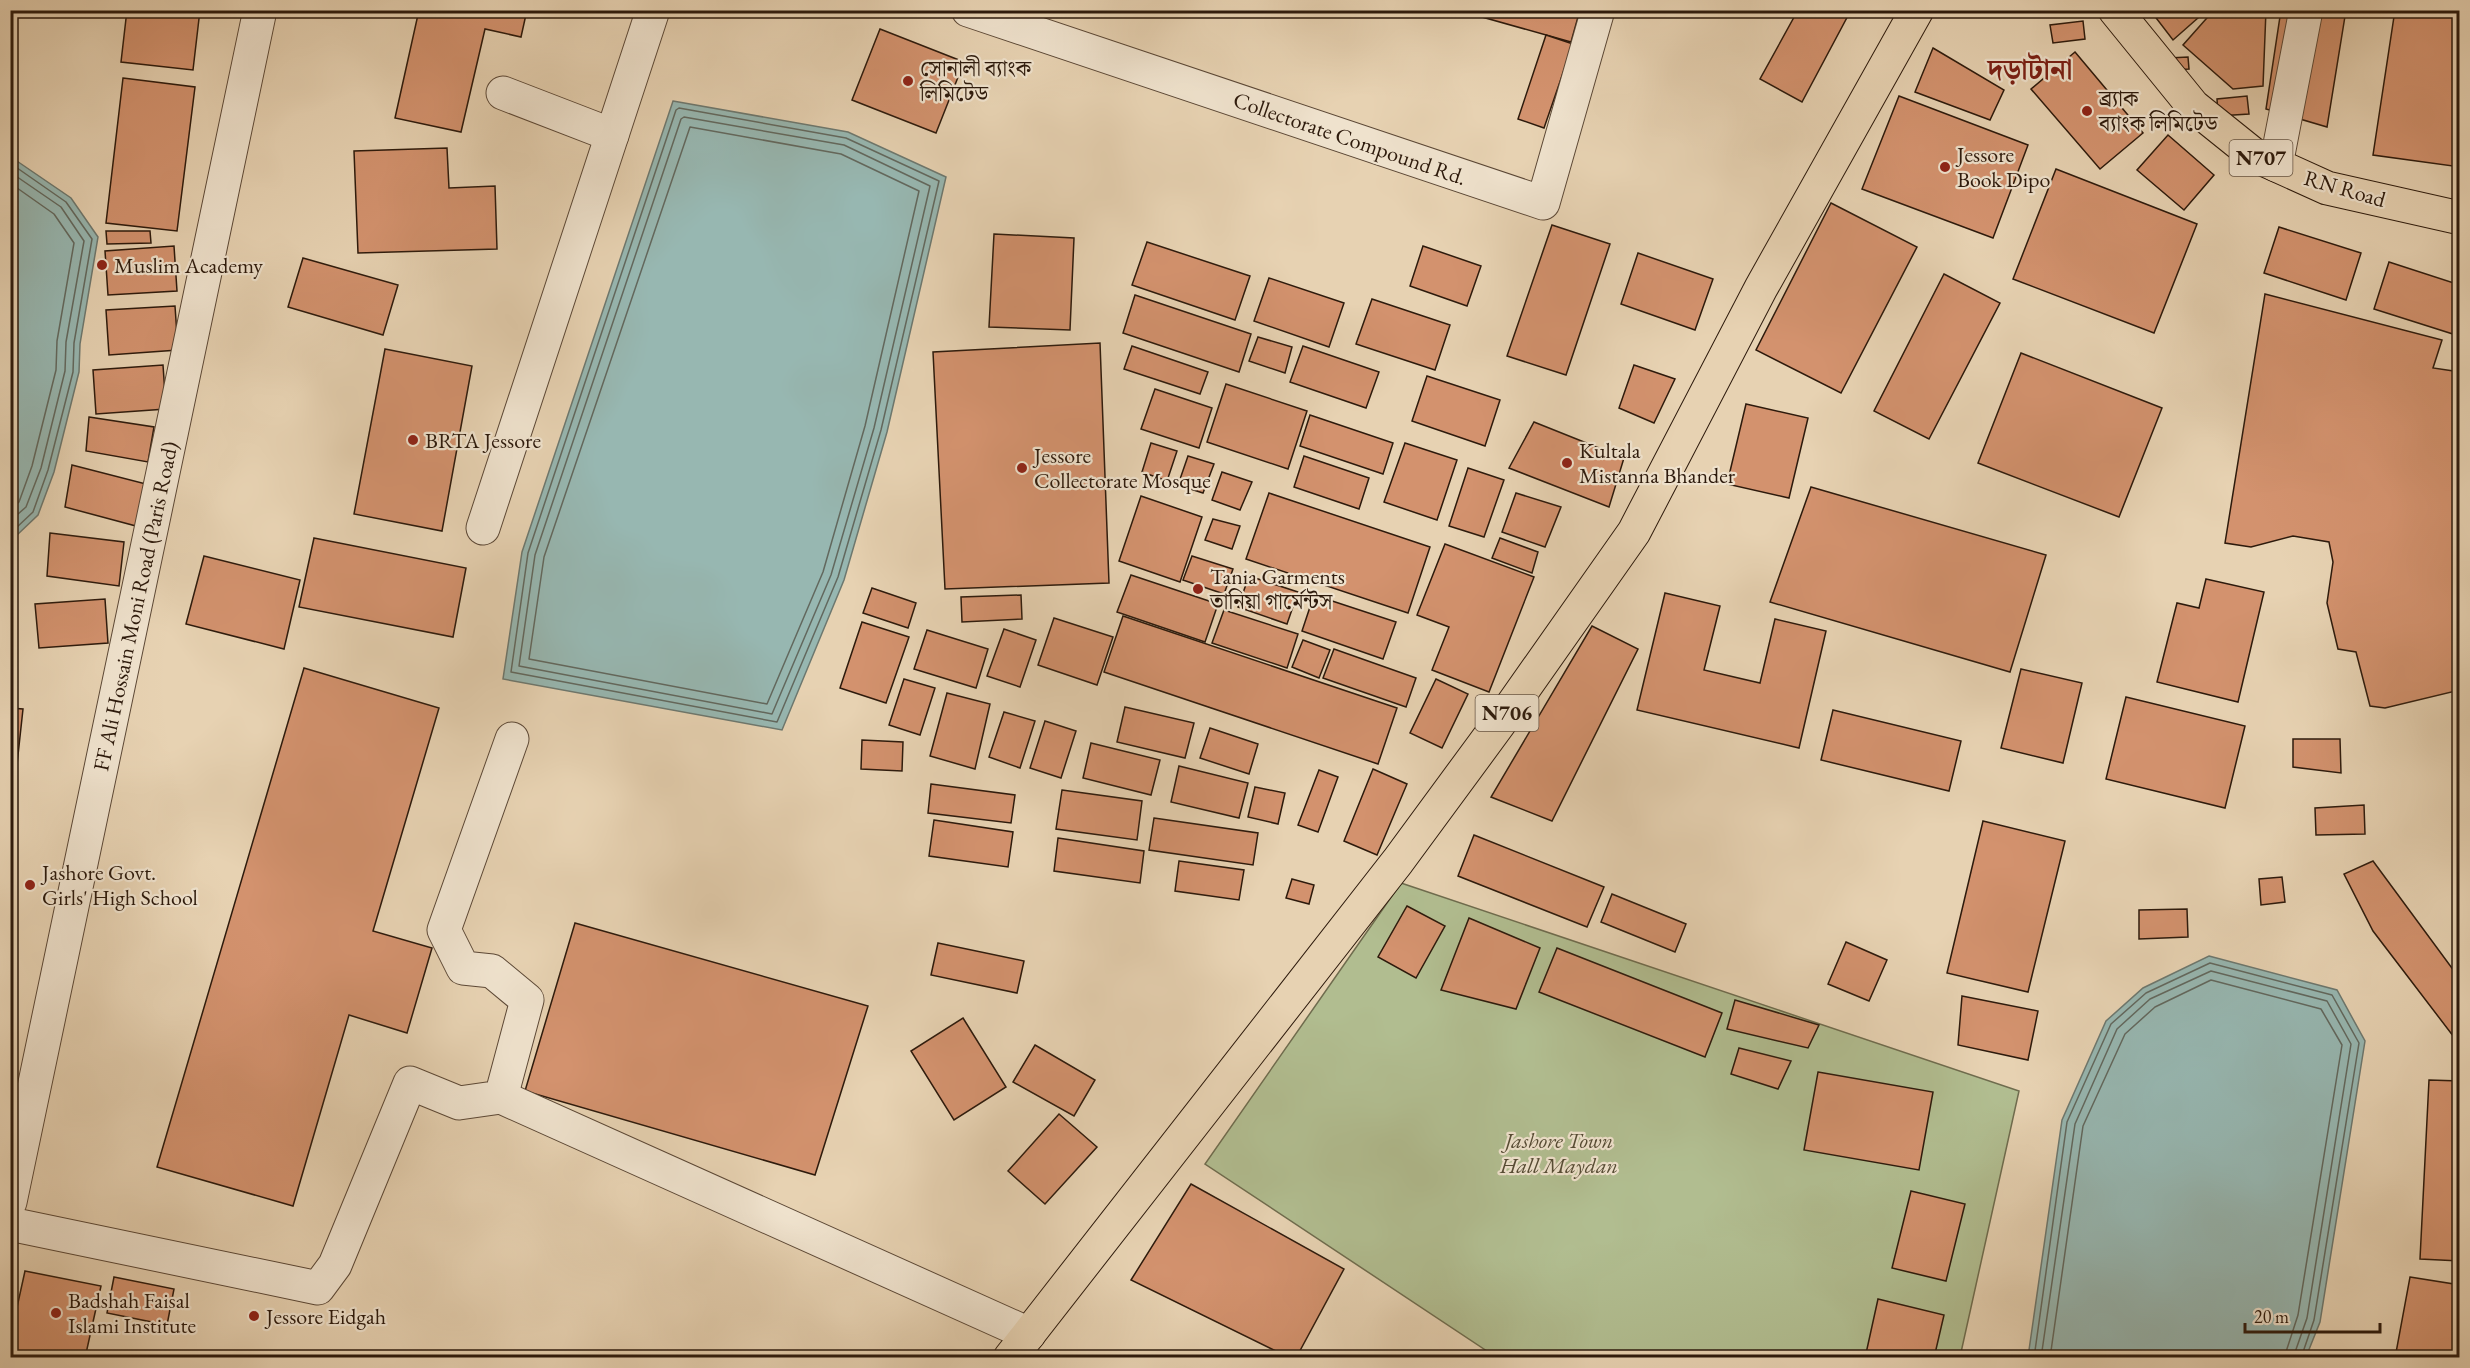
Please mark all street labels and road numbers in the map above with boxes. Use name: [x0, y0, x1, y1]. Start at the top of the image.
street label: Collectorate Compound Rd.: [1230, 85, 1470, 192]
road number: N707: [2230, 140, 2292, 176]
street label: RN Road: [2301, 163, 2390, 214]
street label: FF Ali Hossain Moni Road (Paris Road): [86, 438, 185, 774]
road number: N706: [1476, 695, 1538, 731]

